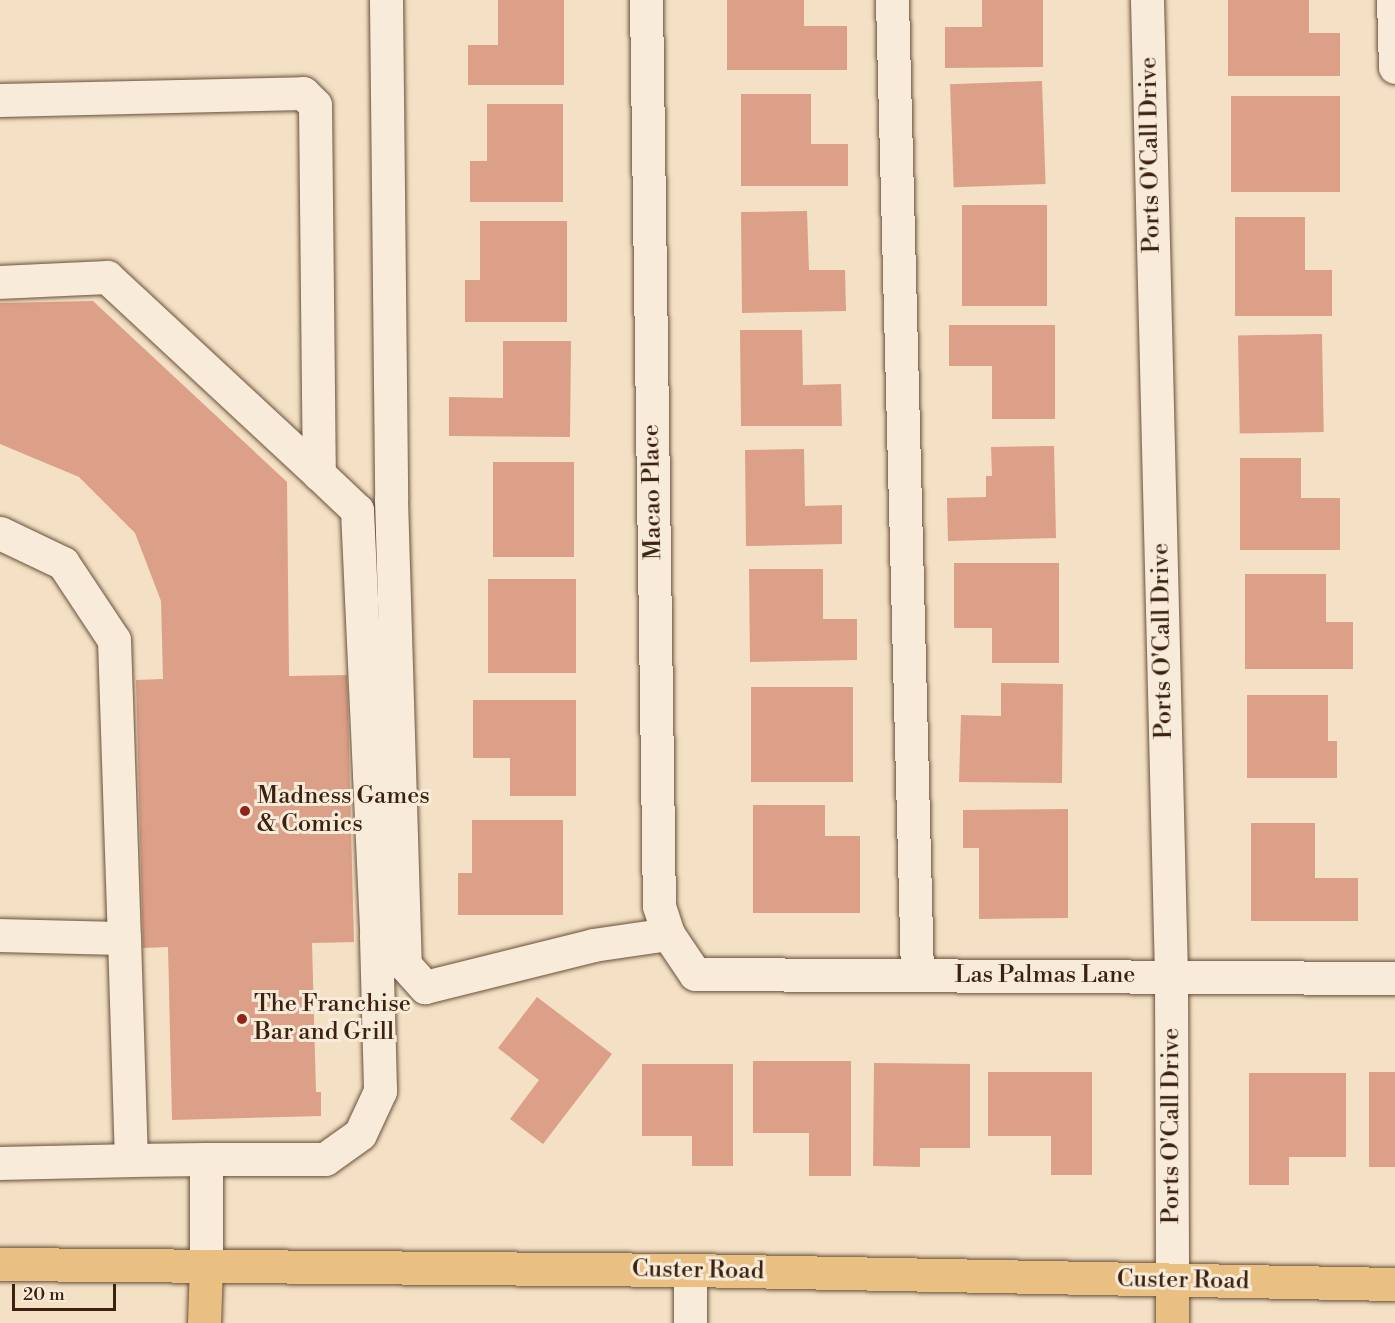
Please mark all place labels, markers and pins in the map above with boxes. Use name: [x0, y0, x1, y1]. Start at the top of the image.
place label: Madness Games & Comics: [257, 783, 430, 839]
marker: Madness Games & Comics: [238, 804, 252, 818]
place label: The Franchise Bar and Grill: [254, 991, 411, 1047]
marker: The Franchise Bar and Grill: [235, 1012, 249, 1026]

